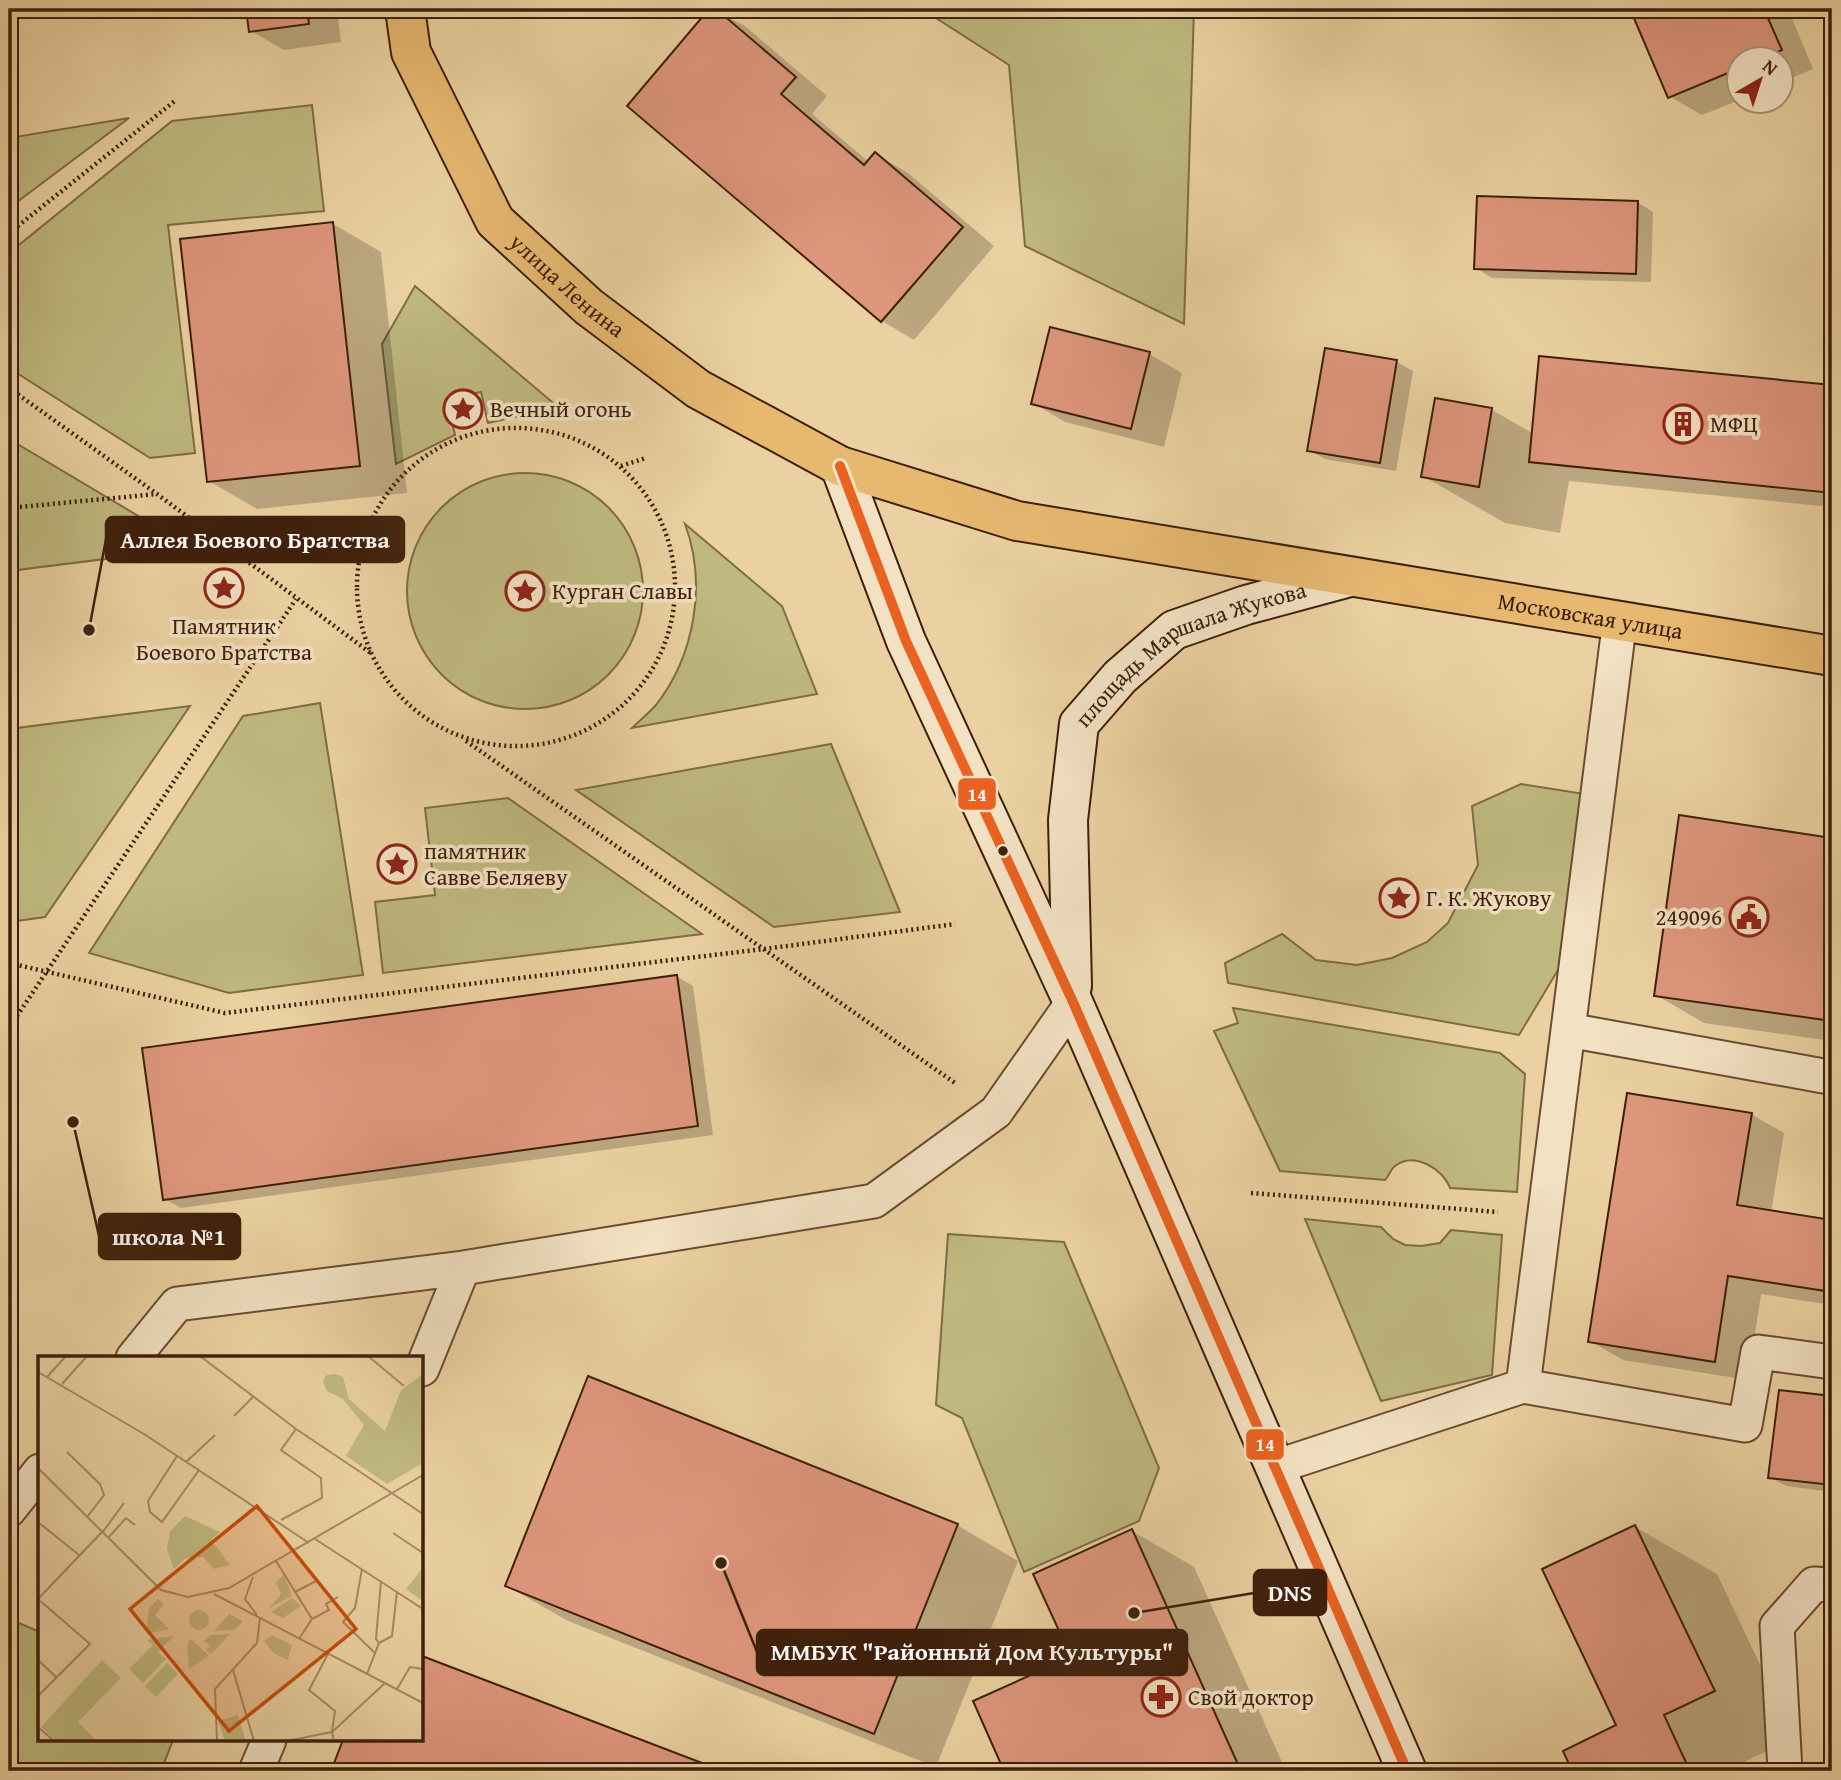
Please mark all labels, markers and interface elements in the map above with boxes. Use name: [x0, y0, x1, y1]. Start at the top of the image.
north arrow: [1726, 46, 1796, 116]
text: N: [1757, 52, 1785, 82]
street label: улица Ленина: [502, 225, 632, 345]
place icon: Вечный огонь: [442, 388, 484, 430]
place label: Вечный огонь: [490, 392, 632, 425]
building icon: МФЦ: [1662, 403, 1704, 445]
place label: МФЦ: [1710, 407, 1758, 440]
callout: Аллея Боевого Братства: [106, 517, 404, 562]
text: Аллея Боевого Братства: [120, 522, 390, 557]
place icon: Памятник Боевого Братства: [203, 567, 245, 609]
place icon: Курган Славы: [504, 570, 546, 612]
street label: площадь Маршала Жукова: [1067, 573, 1310, 734]
place label: Курган Славы: [552, 574, 693, 607]
street label: Московская улица: [1495, 584, 1685, 647]
place label: Памятник Боевого Братства: [136, 609, 312, 668]
line badge: 14: [957, 777, 997, 811]
text: 14: [967, 780, 987, 808]
place label: памятник Савве Беляеву: [424, 834, 568, 893]
place icon: памятник Савве Беляеву: [376, 843, 418, 885]
unlabelled marker: [996, 844, 1010, 858]
place icon: Г. К. Жукову: [1378, 877, 1420, 919]
place label: Г. К. Жукову: [1426, 881, 1552, 914]
public building icon: 249096: [1728, 896, 1770, 938]
place label: 249096: [1656, 900, 1722, 933]
callout: школа №1: [99, 1214, 240, 1259]
text: школа №1: [112, 1219, 226, 1254]
inset map: [38, 1356, 424, 1742]
line badge: 14: [1245, 1428, 1285, 1461]
text: 14: [1255, 1430, 1275, 1458]
callout: DNS: [1254, 1570, 1326, 1615]
text: DNS: [1268, 1575, 1312, 1610]
callout: ММБУК "Районный Дом Культуры": [757, 1630, 1187, 1675]
text: ММБУК "Районный Дом Культуры": [771, 1634, 1173, 1669]
pharmacy icon: Свой доктор: [1140, 1676, 1182, 1718]
place label: Свой доктор: [1188, 1680, 1314, 1713]

